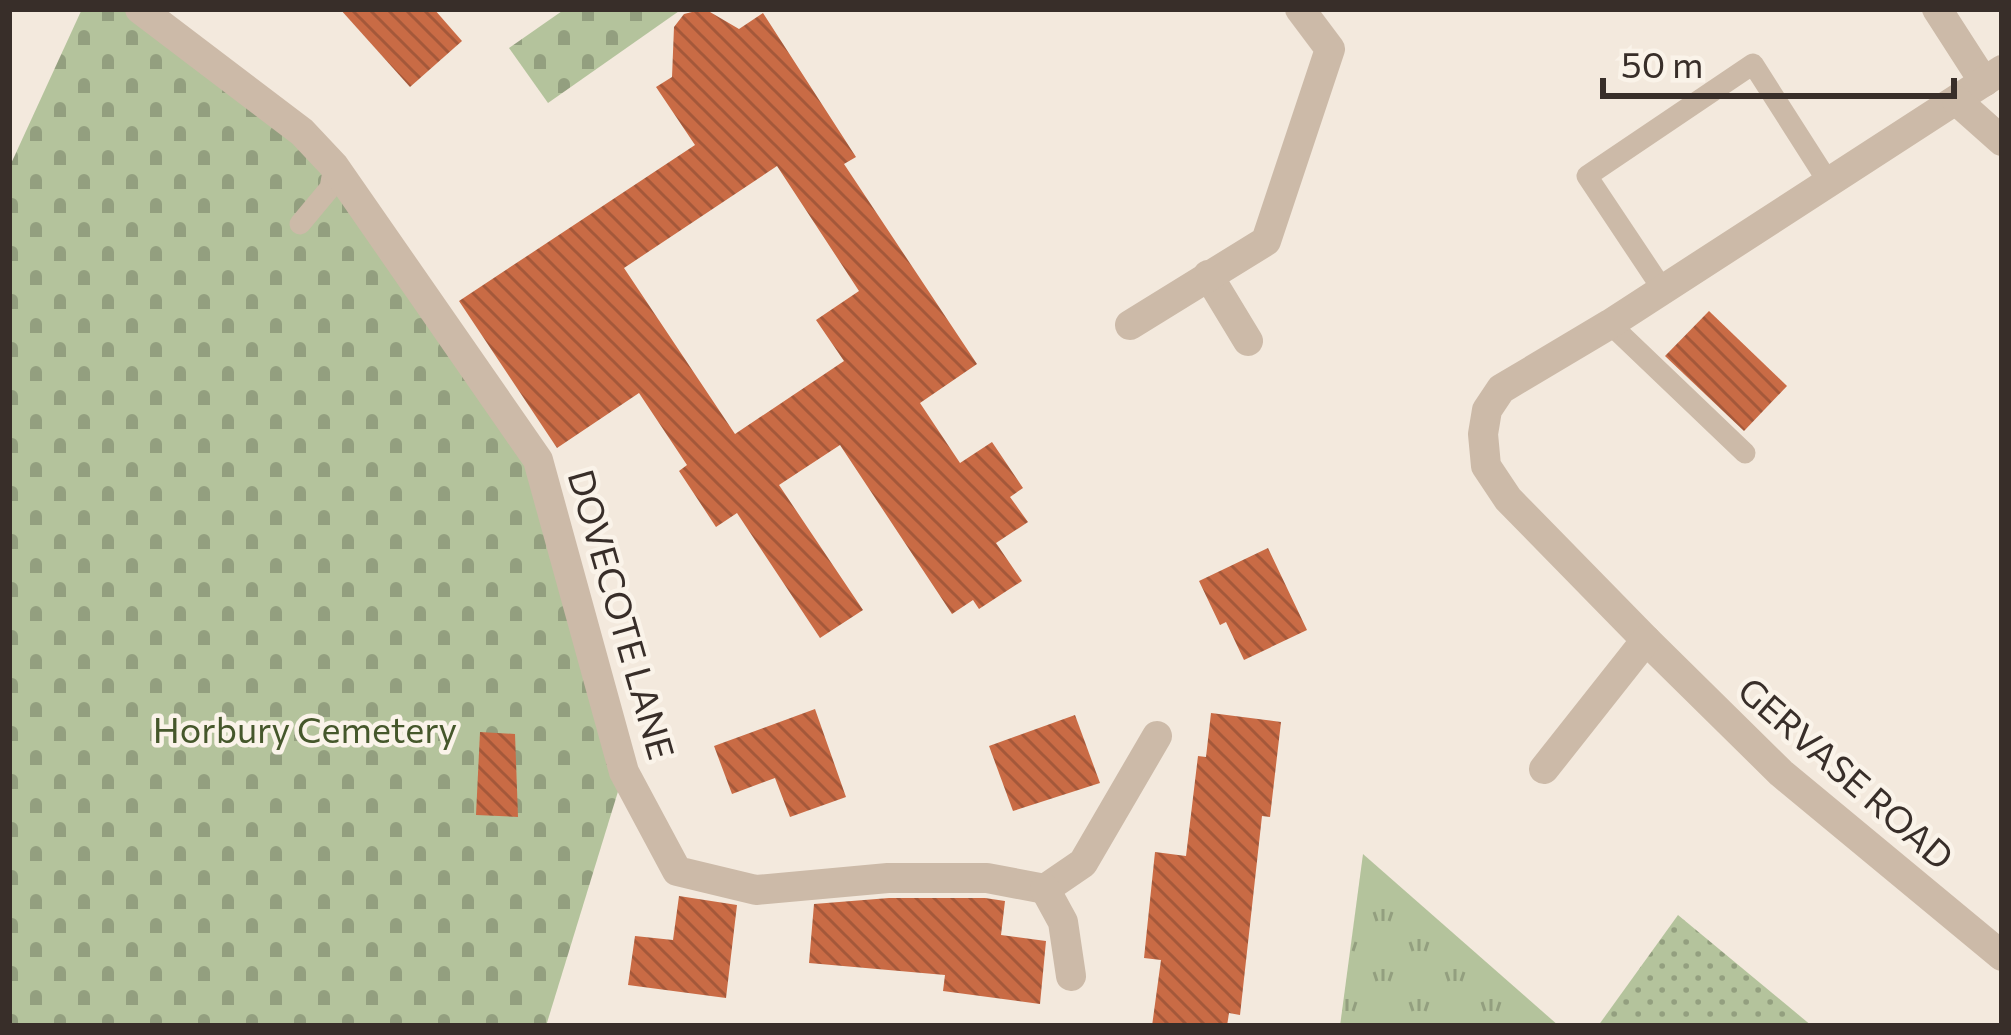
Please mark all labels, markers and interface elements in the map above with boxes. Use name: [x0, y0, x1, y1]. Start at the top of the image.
scale bar: [1603, 24, 1954, 98]
text: 50 m: [1621, 41, 1703, 85]
street label: DOVECOTE LANE: [561, 464, 685, 764]
street label: GERVASE ROAD: [1730, 667, 1964, 877]
park label: Horbury Cemetery: [153, 706, 457, 750]

